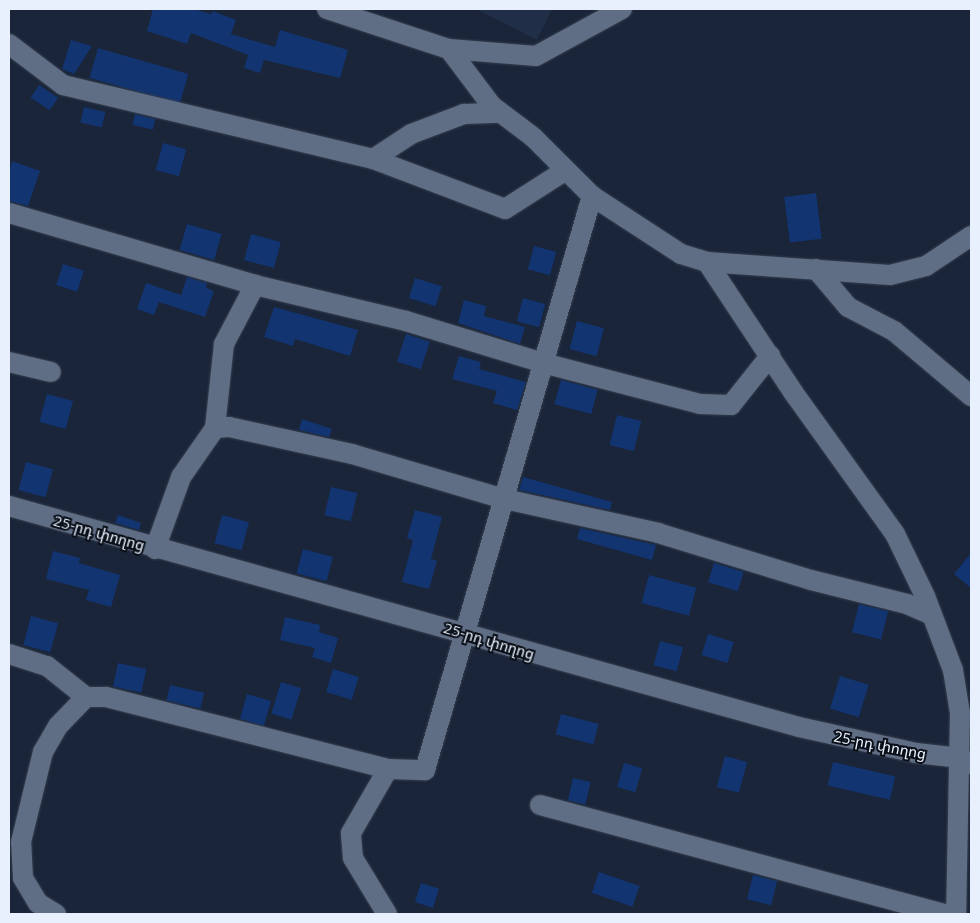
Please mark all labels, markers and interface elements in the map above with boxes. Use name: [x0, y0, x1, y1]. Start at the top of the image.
street label: 25-րդ փողոց: [51, 511, 147, 555]
street label: 25-րդ փողոց: [441, 619, 537, 663]
street label: 25-րդ փողոց: [832, 727, 928, 763]

